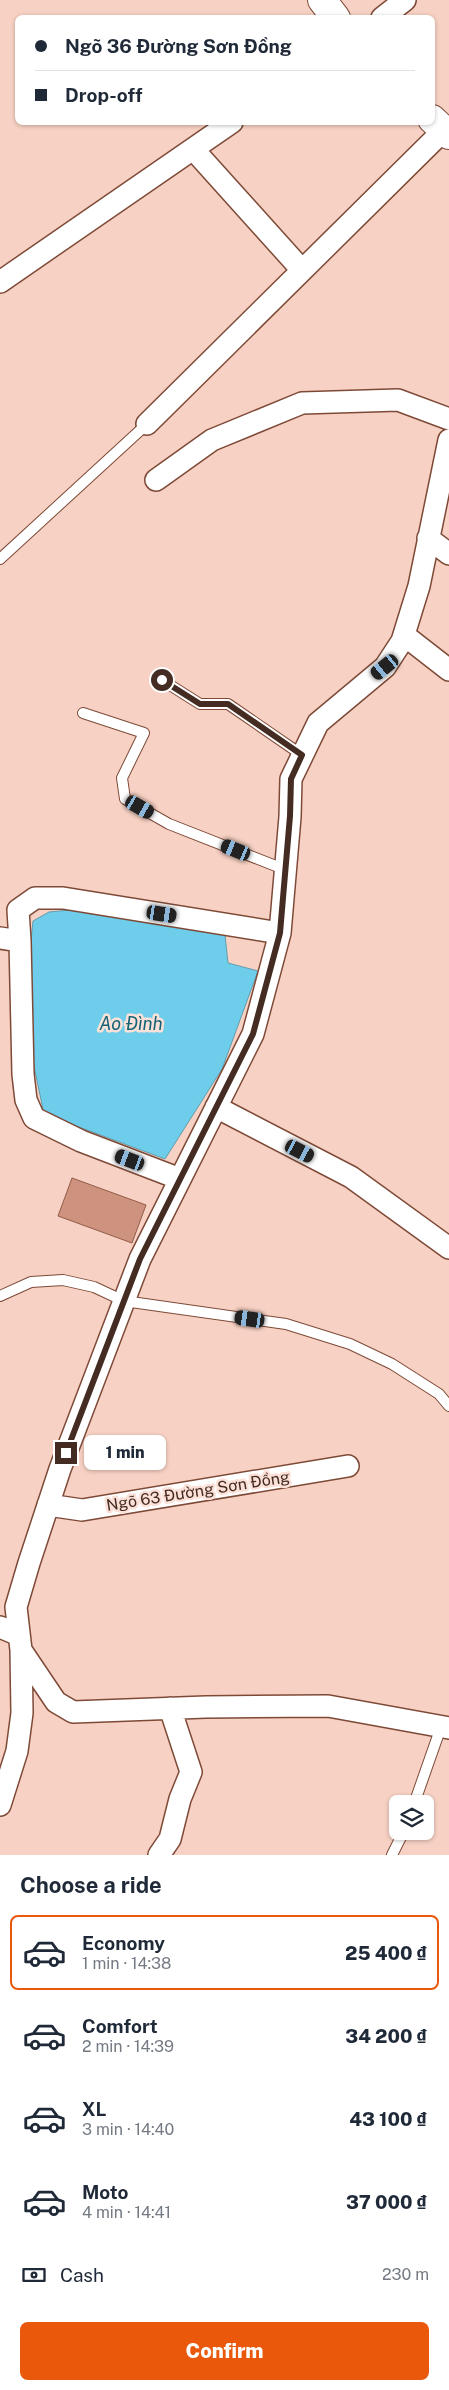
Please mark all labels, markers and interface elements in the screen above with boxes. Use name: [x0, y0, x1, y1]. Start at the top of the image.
text: Ngõ 36 Đường Sơn Đồng: [65, 35, 292, 57]
text: Drop-off: [65, 84, 142, 106]
car: [368, 652, 401, 682]
route start: [151, 669, 173, 691]
car: [123, 793, 156, 821]
car: [219, 837, 252, 863]
car: [146, 904, 177, 924]
water label: Ao Đình: [99, 1013, 163, 1034]
car: [283, 1138, 316, 1164]
car: [113, 1148, 146, 1172]
car: [234, 1309, 265, 1329]
callout: 1 min: [84, 1436, 166, 1470]
route end: [55, 1442, 77, 1464]
text: 1 min: [105, 1443, 145, 1462]
street label: Ngõ 63 Đường Sơn Đồng: [105, 1467, 291, 1515]
map controls: [389, 1795, 434, 1840]
button: layers: [389, 1795, 434, 1840]
text: Choose a ride: [20, 1872, 162, 1898]
icon: car: [22, 1930, 67, 1975]
text: Economy: [82, 1932, 165, 1954]
text: 25 400 ₫: [345, 1942, 427, 1964]
text: 1 min · 14:38: [82, 1954, 171, 1973]
icon: car: [22, 2013, 67, 2058]
text: Comfort: [82, 2015, 158, 2037]
text: 34 200 ₫: [345, 2025, 427, 2047]
text: 2 min · 14:39: [82, 2037, 174, 2056]
icon: car: [22, 2096, 67, 2141]
text: XL: [82, 2098, 107, 2120]
text: 43 100 ₫: [349, 2108, 427, 2130]
text: 3 min · 14:40: [82, 2120, 174, 2139]
icon: car: [22, 2179, 67, 2224]
text: Moto: [82, 2181, 128, 2203]
text: 37 000 ₫: [346, 2191, 427, 2213]
text: 4 min · 14:41: [82, 2203, 171, 2222]
icon: cash: [20, 2261, 48, 2289]
text: Cash: [60, 2264, 104, 2286]
text: 230 m: [382, 2265, 429, 2284]
button: Confirm: [20, 2322, 429, 2380]

